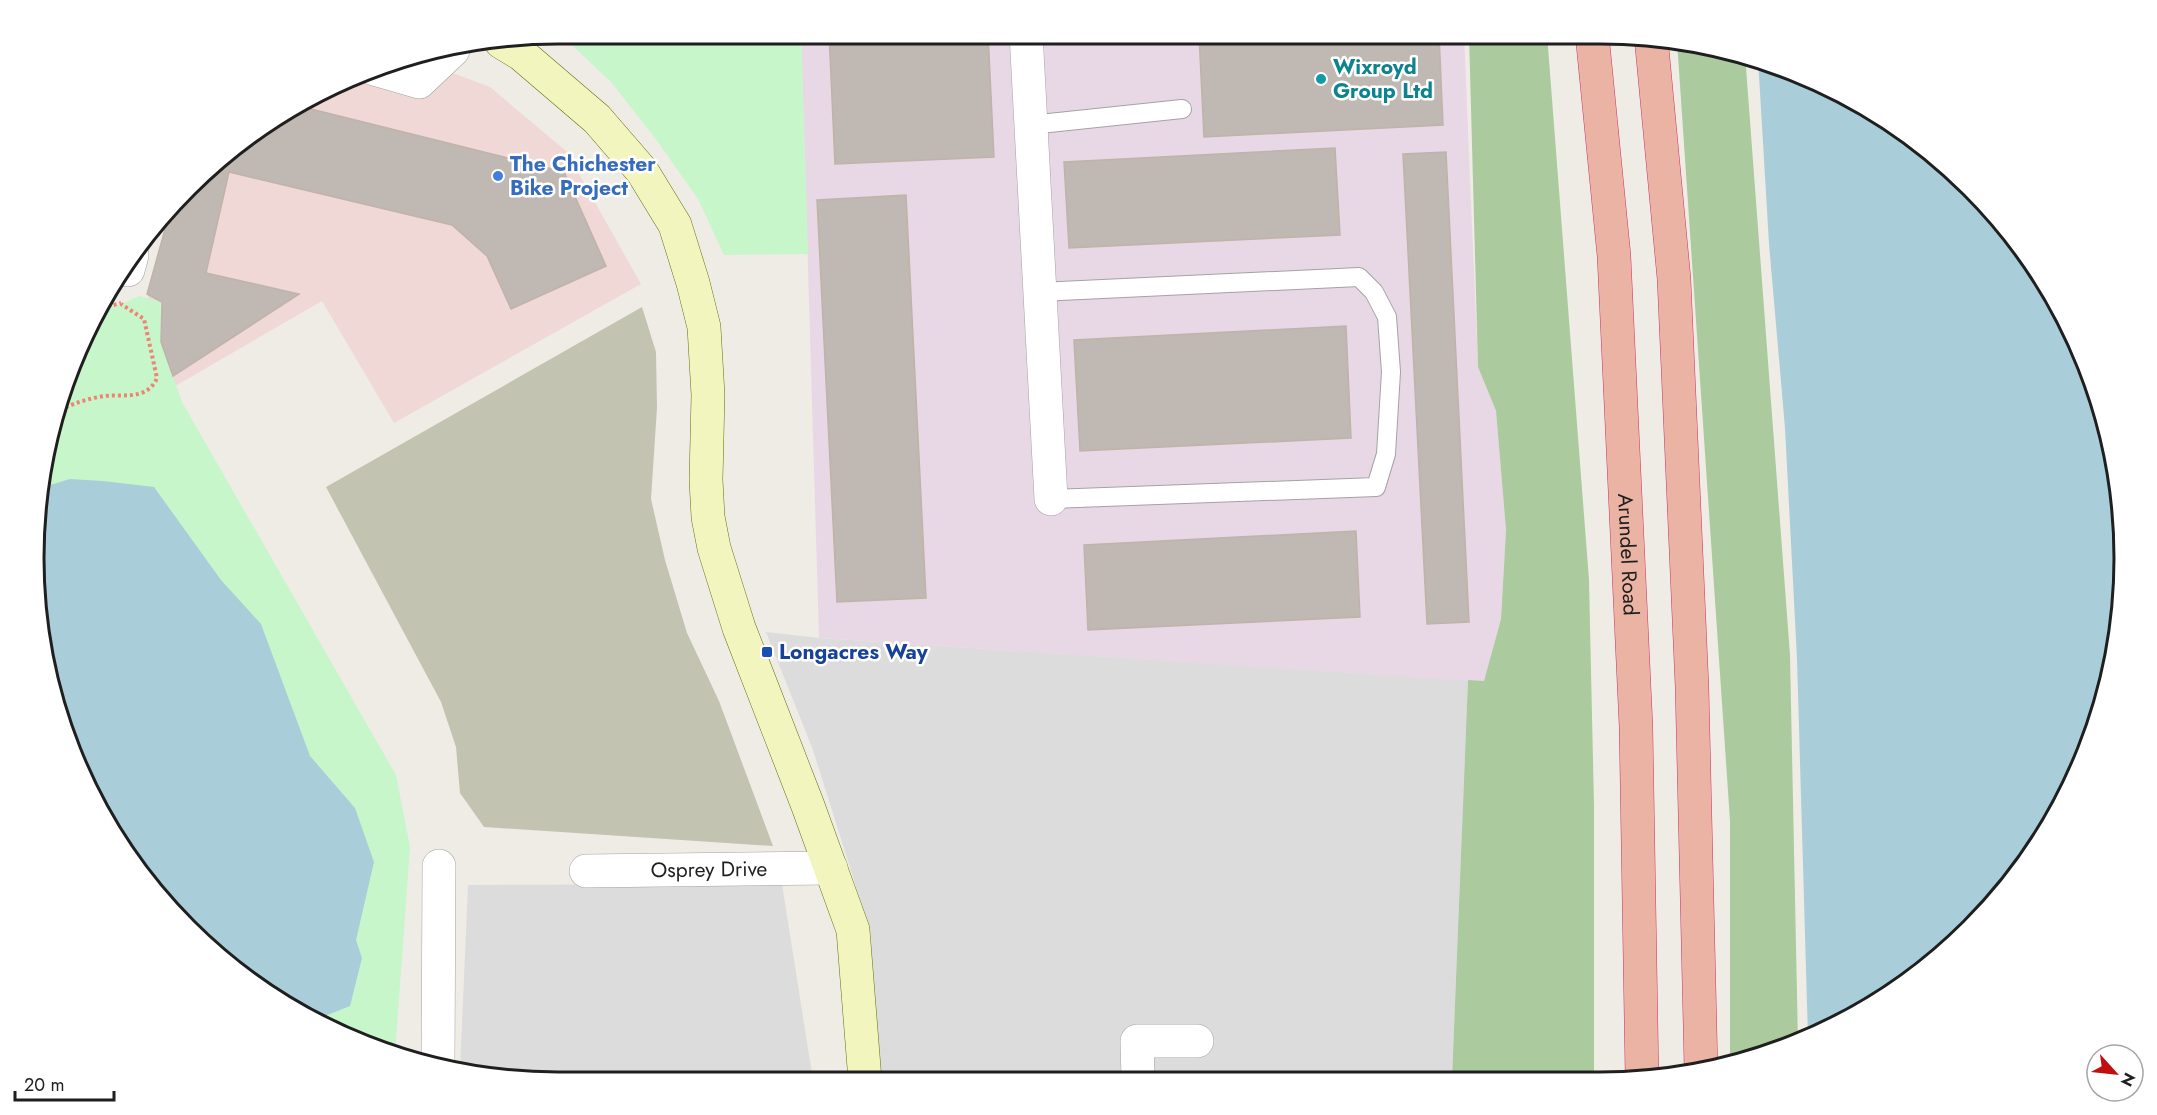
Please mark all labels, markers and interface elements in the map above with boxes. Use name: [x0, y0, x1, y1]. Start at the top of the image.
place label: Wixroyd Group Ltd: [1333, 52, 1433, 106]
marker: Wixroyd Group Ltd: [1314, 72, 1328, 86]
place label: The Chichester Bike Project: [510, 149, 656, 203]
marker: The Chichester Bike Project: [491, 169, 505, 183]
street label: Arundel Road: [1610, 493, 1646, 616]
place label: Longacres Way: [779, 637, 929, 667]
marker: Longacres Way: [760, 645, 774, 659]
street label: Osprey Drive: [650, 854, 768, 885]
north arrow: [2085, 1043, 2145, 1103]
scale bar: [15, 1064, 114, 1102]
text: N: [2115, 1069, 2141, 1090]
text: 20 m: [24, 1072, 64, 1098]

